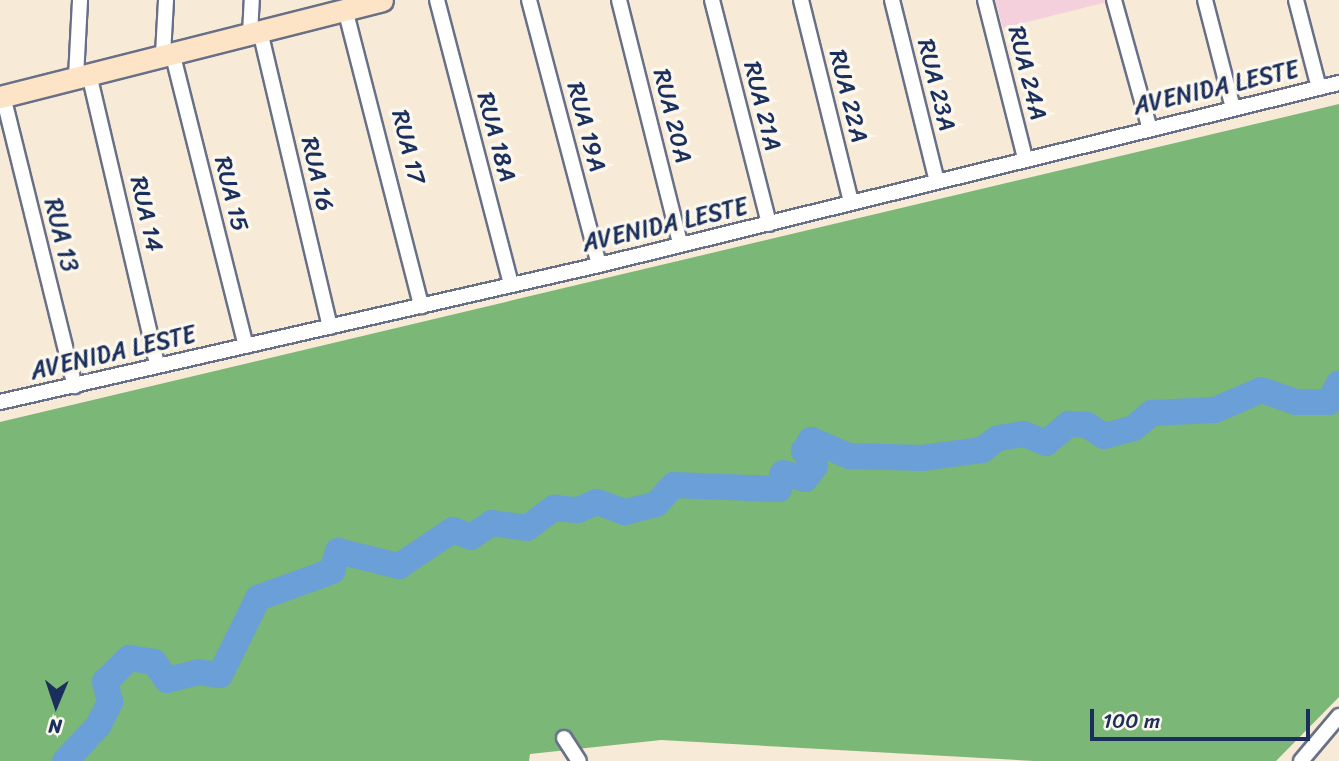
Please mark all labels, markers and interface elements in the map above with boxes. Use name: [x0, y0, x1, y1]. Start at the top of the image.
street label: RUA 24A: [1001, 23, 1053, 123]
street label: RUA 23A: [911, 36, 961, 134]
street label: RUA 22A: [823, 47, 873, 145]
street label: AVENIDA LESTE: [1131, 55, 1301, 121]
street label: RUA 21A: [737, 58, 787, 154]
street label: RUA 20A: [646, 66, 698, 166]
street label: RUA 19A: [560, 79, 612, 175]
street label: RUA 18A: [470, 89, 522, 185]
street label: RUA 17: [385, 107, 431, 187]
street label: RUA 16: [295, 134, 339, 214]
street label: RUA 15: [208, 154, 254, 234]
street label: RUA 14: [123, 174, 169, 254]
street label: AVENIDA LESTE: [580, 192, 750, 258]
street label: RUA 13: [38, 195, 84, 275]
street label: AVENIDA LESTE: [28, 320, 198, 386]
north arrow: [21, 670, 91, 740]
scale bar: [1094, 694, 1314, 738]
text: 100 m: [1103, 702, 1160, 740]
text: N: [48, 710, 62, 743]

